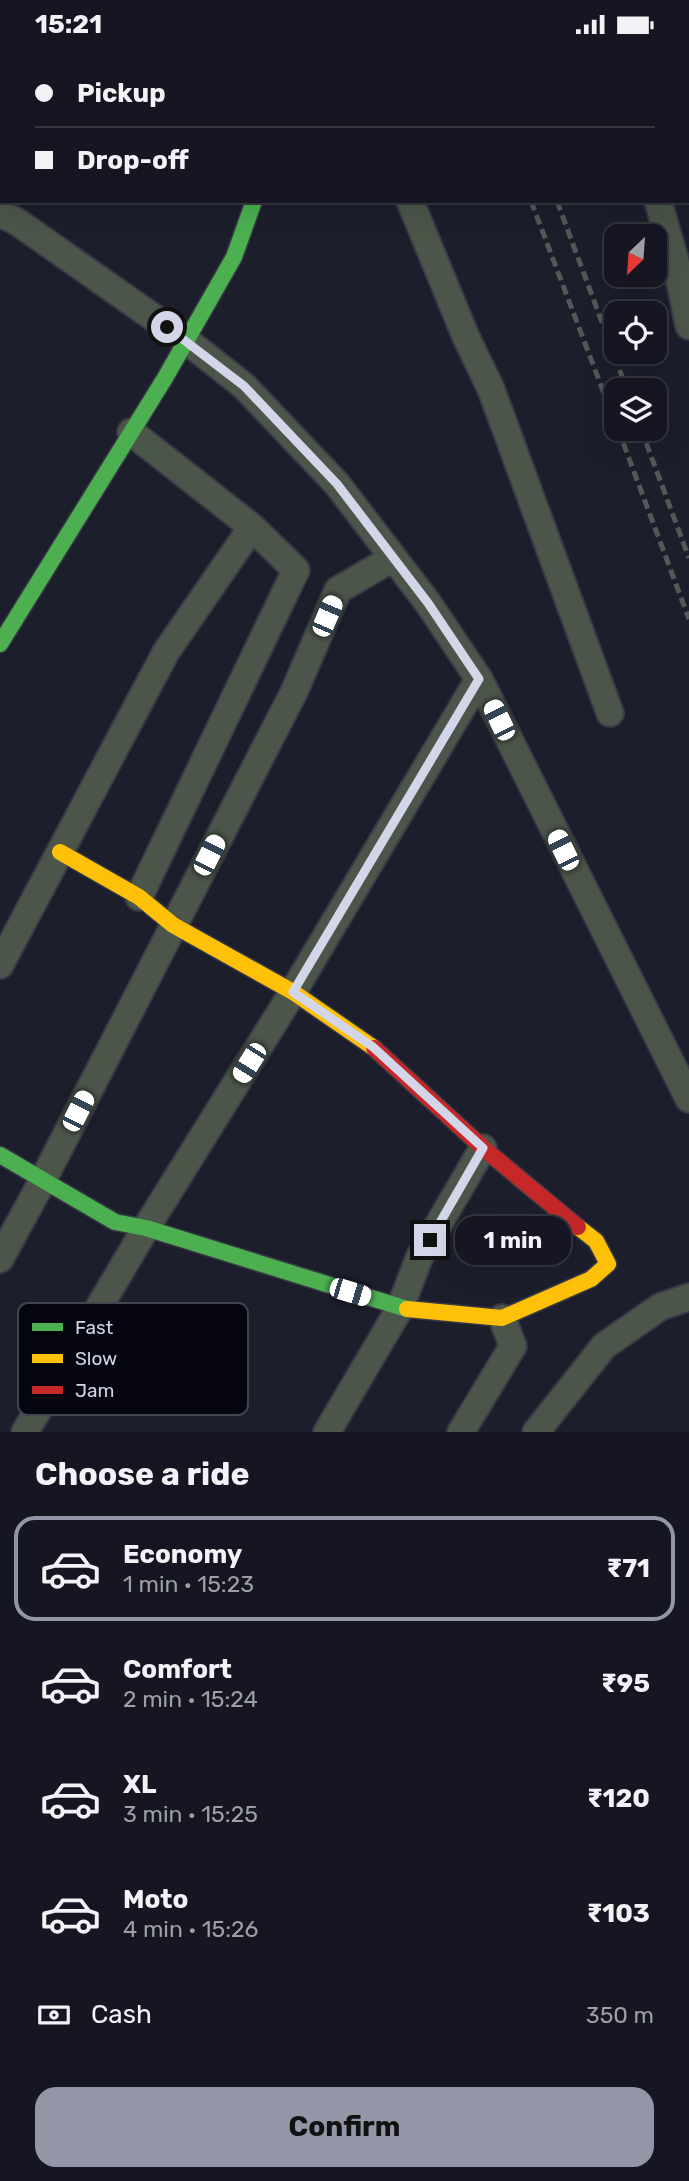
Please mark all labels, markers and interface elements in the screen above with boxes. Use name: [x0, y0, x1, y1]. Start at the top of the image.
text: 15:21: [35, 9, 102, 40]
text: Pickup: [77, 78, 166, 109]
text: Drop-off: [77, 145, 189, 176]
north arrow: [604, 224, 667, 287]
map controls: [604, 224, 667, 441]
button: locate: [604, 301, 667, 364]
route start: [151, 311, 183, 343]
button: layers: [604, 378, 667, 441]
car: [310, 593, 345, 639]
car: [481, 697, 518, 743]
car: [545, 827, 582, 873]
car: [191, 832, 228, 878]
car: [229, 1040, 270, 1086]
car: [60, 1088, 97, 1134]
callout: 1 min: [454, 1215, 570, 1265]
route end: [414, 1224, 446, 1256]
text: 1 min: [484, 1226, 542, 1254]
car: [327, 1276, 374, 1308]
legend: [18, 1303, 248, 1415]
text: Fast: [75, 1316, 114, 1339]
text: Slow: [75, 1347, 117, 1370]
text: Jam: [75, 1379, 114, 1402]
text: Choose a ride: [35, 1455, 249, 1493]
icon: car: [39, 1537, 102, 1600]
text: Economy: [123, 1539, 242, 1570]
text: ₹71: [607, 1553, 650, 1584]
text: 1 min · 15:23: [123, 1570, 254, 1598]
icon: car: [39, 1652, 102, 1715]
text: Comfort: [123, 1654, 232, 1685]
text: ₹95: [601, 1668, 650, 1699]
text: 2 min · 15:24: [123, 1685, 258, 1713]
icon: car: [39, 1767, 102, 1830]
text: XL: [123, 1769, 156, 1800]
text: ₹120: [587, 1783, 650, 1814]
text: 3 min · 15:25: [123, 1800, 258, 1828]
icon: car: [39, 1882, 102, 1945]
text: Moto: [123, 1884, 188, 1915]
text: ₹103: [587, 1898, 650, 1929]
text: 4 min · 15:26: [123, 1915, 259, 1943]
icon: cash: [35, 1996, 73, 2034]
text: Cash: [91, 1999, 152, 2030]
text: 350 m: [586, 2001, 654, 2029]
button: Confirm: [35, 2087, 654, 2167]

